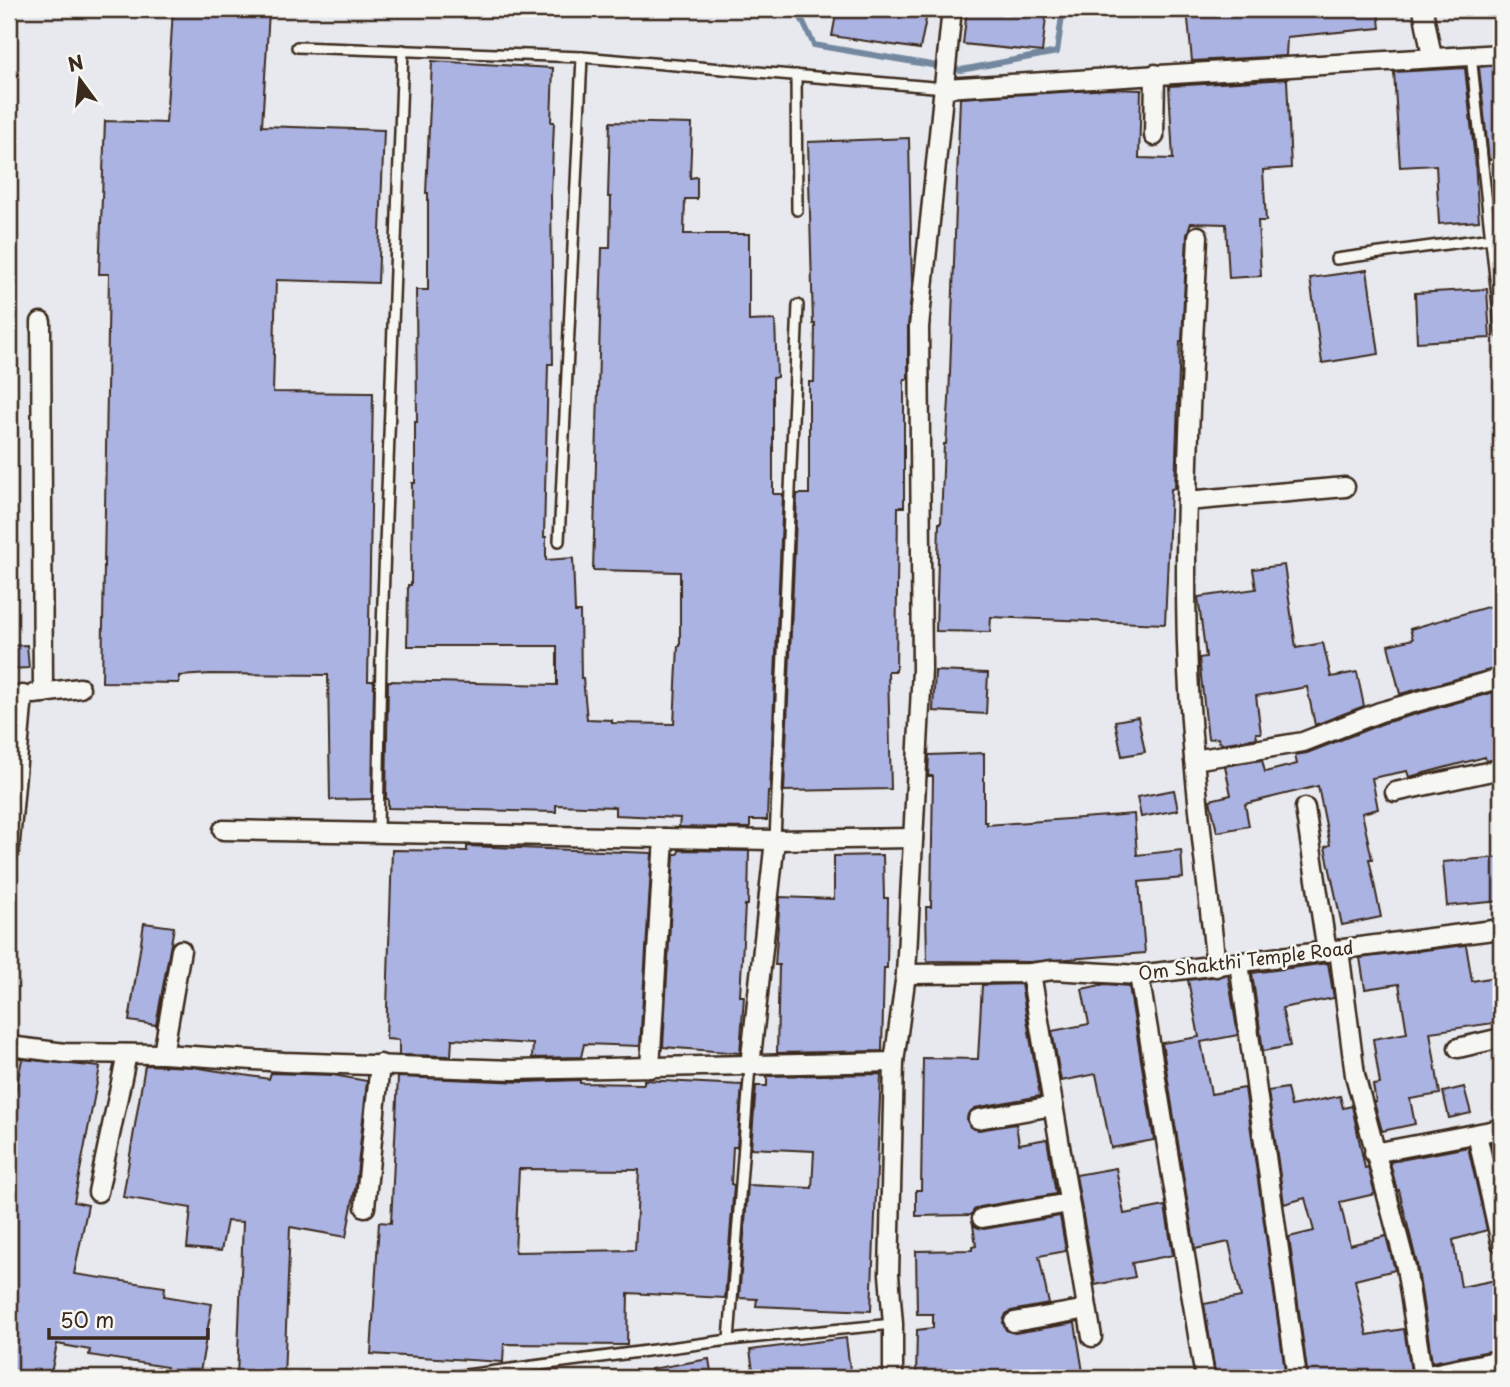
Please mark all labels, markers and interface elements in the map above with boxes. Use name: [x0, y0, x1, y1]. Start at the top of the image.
north arrow: [46, 46, 116, 116]
text: N: [64, 47, 86, 78]
street label: Om Shakthi Temple Road: [1137, 933, 1355, 986]
scale bar: [49, 1296, 208, 1340]
text: 50 m: [60, 1303, 114, 1335]

